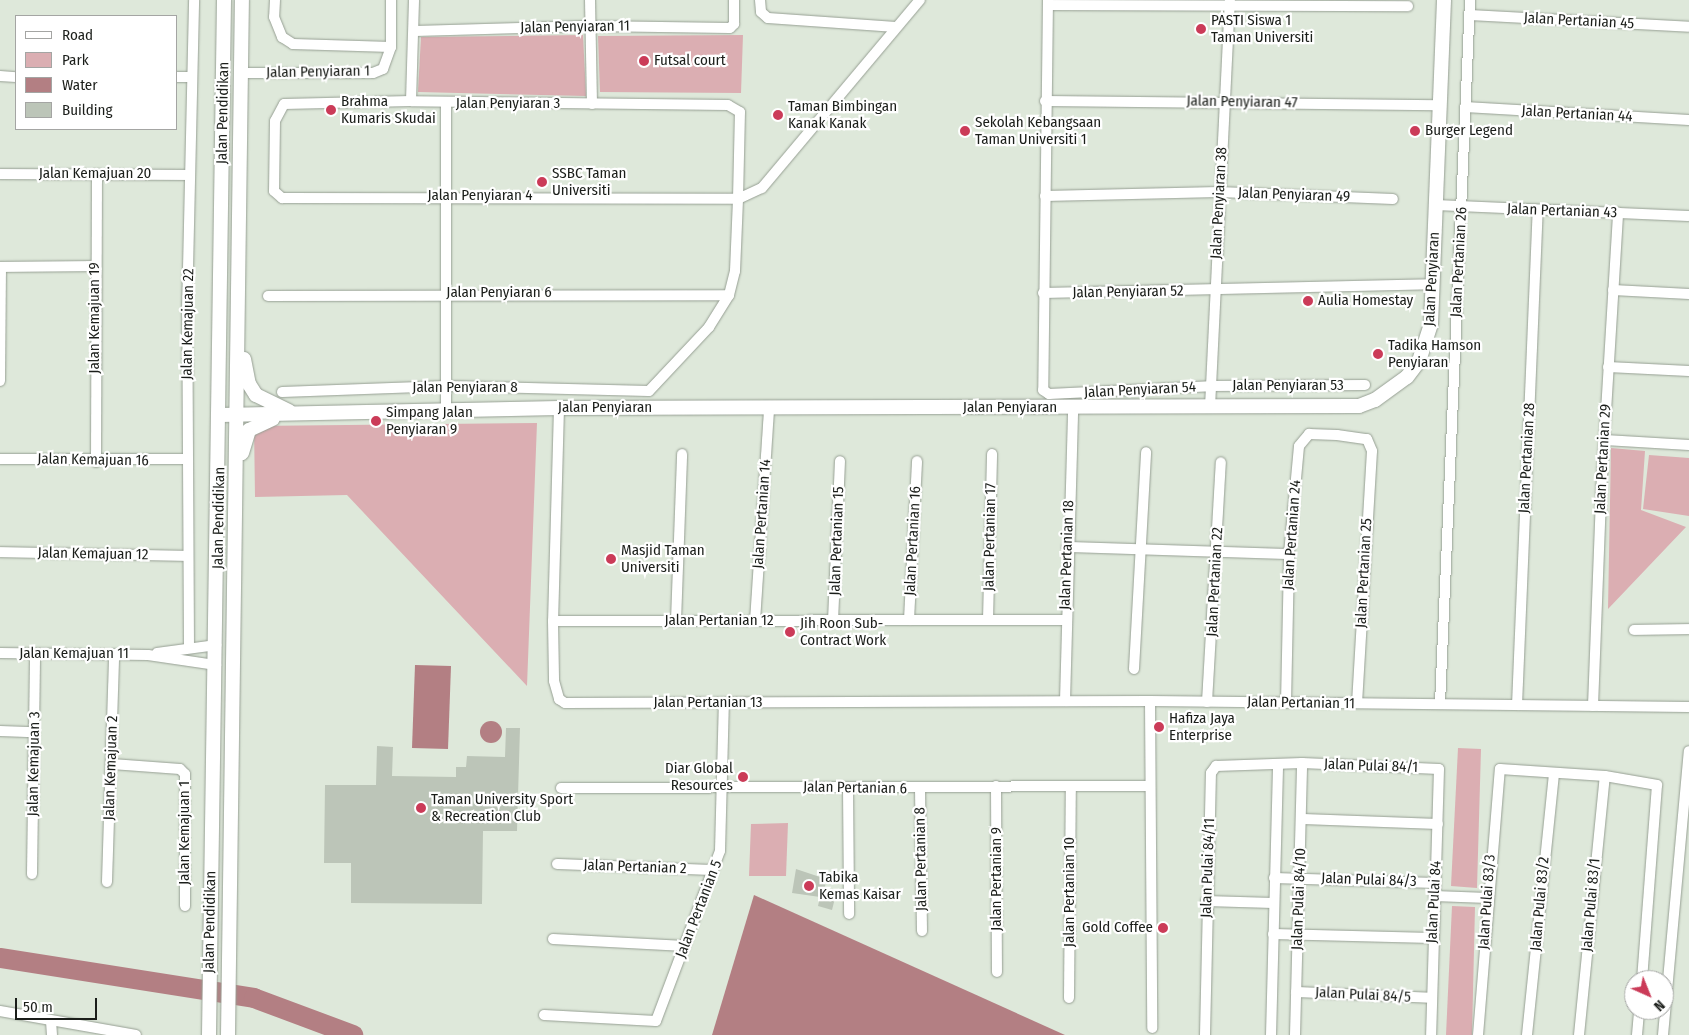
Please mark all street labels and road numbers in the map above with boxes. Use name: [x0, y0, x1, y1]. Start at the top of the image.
street label: Jalan Pertanian 45: [1523, 9, 1635, 33]
street label: Jalan Penyiaran 11: [520, 17, 630, 37]
street label: Jalan Pendidikan: [213, 62, 233, 164]
street label: Jalan Penyiaran 1: [266, 62, 370, 82]
street label: Jalan Penyiaran 47: [1186, 92, 1298, 112]
street label: Jalan Penyiaran 3: [456, 95, 560, 113]
street label: Jalan Pertanian 44: [1521, 102, 1633, 126]
street label: Jalan Penyiaran 38: [1207, 147, 1231, 259]
street label: Jalan Kemajuan 20: [39, 165, 151, 183]
street label: Jalan Penyiaran 49: [1238, 184, 1350, 206]
street label: Jalan Penyiaran 4: [427, 187, 533, 205]
street label: Jalan Pertanian 43: [1507, 200, 1617, 222]
street label: Jalan Pertanian 26: [1447, 206, 1471, 318]
street label: Jalan Penyiaran: [1421, 231, 1443, 327]
street label: Jalan Kemajuan 19: [86, 262, 104, 374]
street label: Jalan Kemajuan 22: [178, 268, 198, 380]
street label: Jalan Penyiaran 52: [1072, 282, 1184, 302]
street label: Jalan Penyiaran 6: [446, 284, 552, 302]
street label: Jalan Penyiaran 53: [1232, 377, 1344, 395]
street label: Jalan Penyiaran 54: [1084, 378, 1196, 402]
street label: Jalan Penyiaran 8: [412, 379, 518, 397]
street label: Jalan Penyiaran: [558, 399, 652, 417]
street label: Jalan Penyiaran: [963, 399, 1057, 417]
street label: Jalan Pertanian 28: [1515, 402, 1539, 514]
street label: Jalan Pertanian 29: [1591, 403, 1615, 515]
street label: Jalan Kemajuan 16: [37, 450, 149, 470]
street label: Jalan Pertanian 14: [749, 459, 775, 569]
street label: Jalan Pendidikan: [209, 467, 229, 569]
street label: Jalan Pertanian 24: [1279, 479, 1305, 591]
street label: Jalan Pertanian 17: [980, 483, 1000, 591]
street label: Jalan Pertanian 15: [826, 486, 848, 596]
street label: Jalan Pertanian 16: [901, 486, 925, 596]
street label: Jalan Pertanian 18: [1056, 500, 1078, 610]
street label: Jalan Pertanian 25: [1352, 518, 1376, 628]
street label: Jalan Pertanian 22: [1203, 527, 1227, 637]
street label: Jalan Kemajuan 12: [38, 544, 148, 564]
street label: Jalan Pertanian 12: [664, 612, 774, 630]
street label: Jalan Kemajuan 11: [19, 645, 129, 663]
street label: Jalan Pertanian 11: [1247, 693, 1355, 713]
street label: Jalan Pertanian 13: [653, 694, 763, 712]
street label: Jalan Kemajuan 3: [24, 711, 44, 817]
street label: Jalan Kemajuan 2: [100, 715, 122, 821]
street label: Jalan Pulai 84/1: [1324, 755, 1418, 777]
street label: Jalan Pertanian 6: [803, 778, 907, 798]
street label: Jalan Kemajuan 1: [176, 781, 194, 885]
street label: Jalan Pertanian 8: [911, 807, 931, 911]
street label: Jalan Pulai 84/11: [1197, 818, 1219, 918]
street label: Jalan Pertanian 9: [988, 827, 1006, 931]
street label: Jalan Pertanian 10: [1061, 837, 1079, 947]
street label: Jalan Pulai 84/10: [1288, 848, 1310, 950]
street label: Jalan Pulai 83/3: [1475, 854, 1499, 950]
street label: Jalan Pertanian 2: [583, 856, 687, 878]
street label: Jalan Pulai 83/2: [1527, 856, 1553, 952]
street label: Jalan Pertanian 5: [672, 857, 726, 961]
street label: Jalan Pulai 83/1: [1578, 858, 1604, 952]
street label: Jalan Pulai 84: [1423, 860, 1445, 944]
street label: Jalan Pulai 84/3: [1321, 869, 1417, 891]
street label: Jalan Pendidikan: [200, 871, 220, 973]
street label: Jalan Pulai 84/5: [1315, 984, 1411, 1006]

